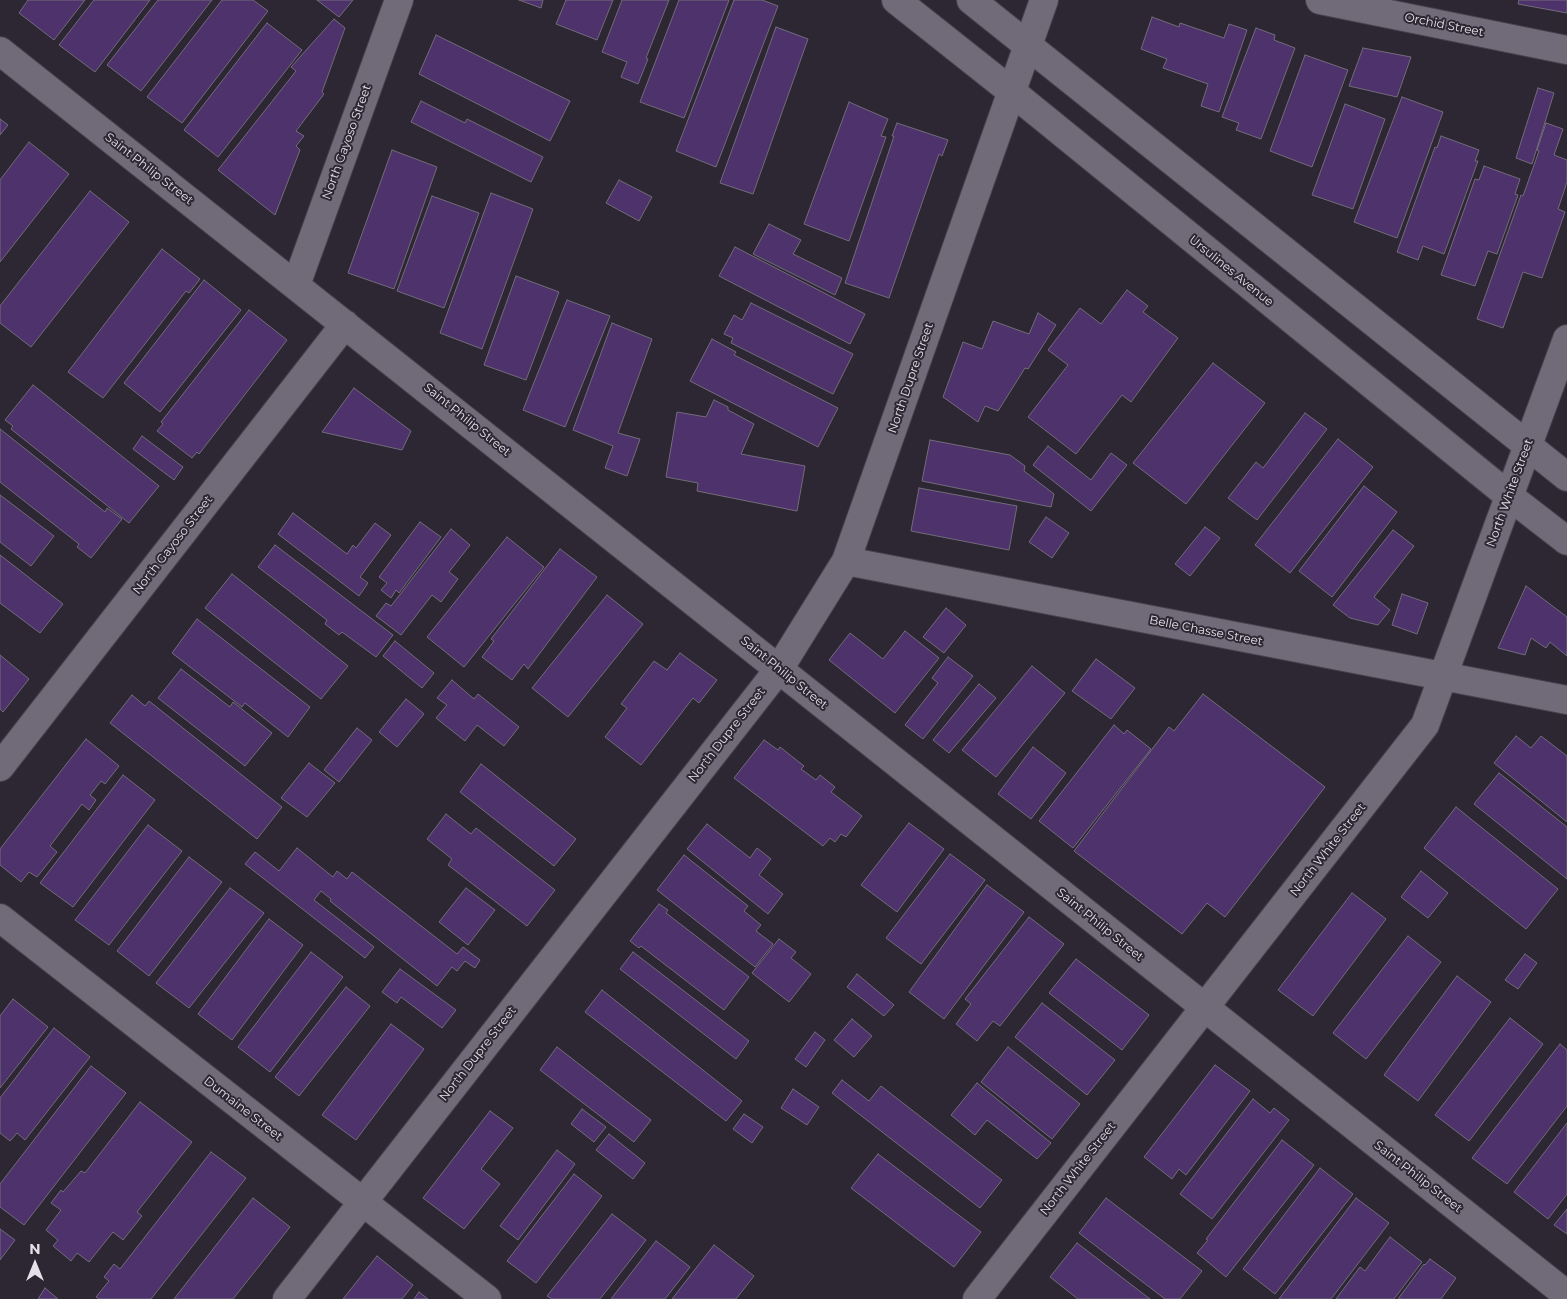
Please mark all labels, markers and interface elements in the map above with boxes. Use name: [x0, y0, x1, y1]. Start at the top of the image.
street label: Orchid Street: [1403, 10, 1485, 40]
street label: North Gayoso Street: [320, 83, 374, 201]
street label: Saint Philip Street: [102, 130, 196, 208]
street label: Ursulines Avenue: [1186, 233, 1276, 309]
street label: North Dupre Street: [885, 321, 937, 435]
street label: Saint Philip Street: [421, 380, 513, 460]
street label: North White Street: [1484, 437, 1536, 549]
street label: North Gayoso Street: [130, 493, 216, 597]
street label: Belle Chasse Street: [1148, 613, 1264, 649]
street label: Saint Philip Street: [738, 633, 830, 713]
street label: North Dupre Street: [686, 685, 768, 785]
street label: North White Street: [1287, 801, 1369, 899]
street label: Saint Philip Street: [1054, 885, 1146, 965]
street label: North Dupre Street: [437, 1004, 519, 1104]
street label: Dumaine Street: [201, 1074, 285, 1144]
street label: North White Street: [1037, 1120, 1119, 1218]
street label: Saint Philip Street: [1371, 1138, 1465, 1216]
north arrow: [10, 1239, 60, 1289]
text: N: [29, 1240, 41, 1258]

